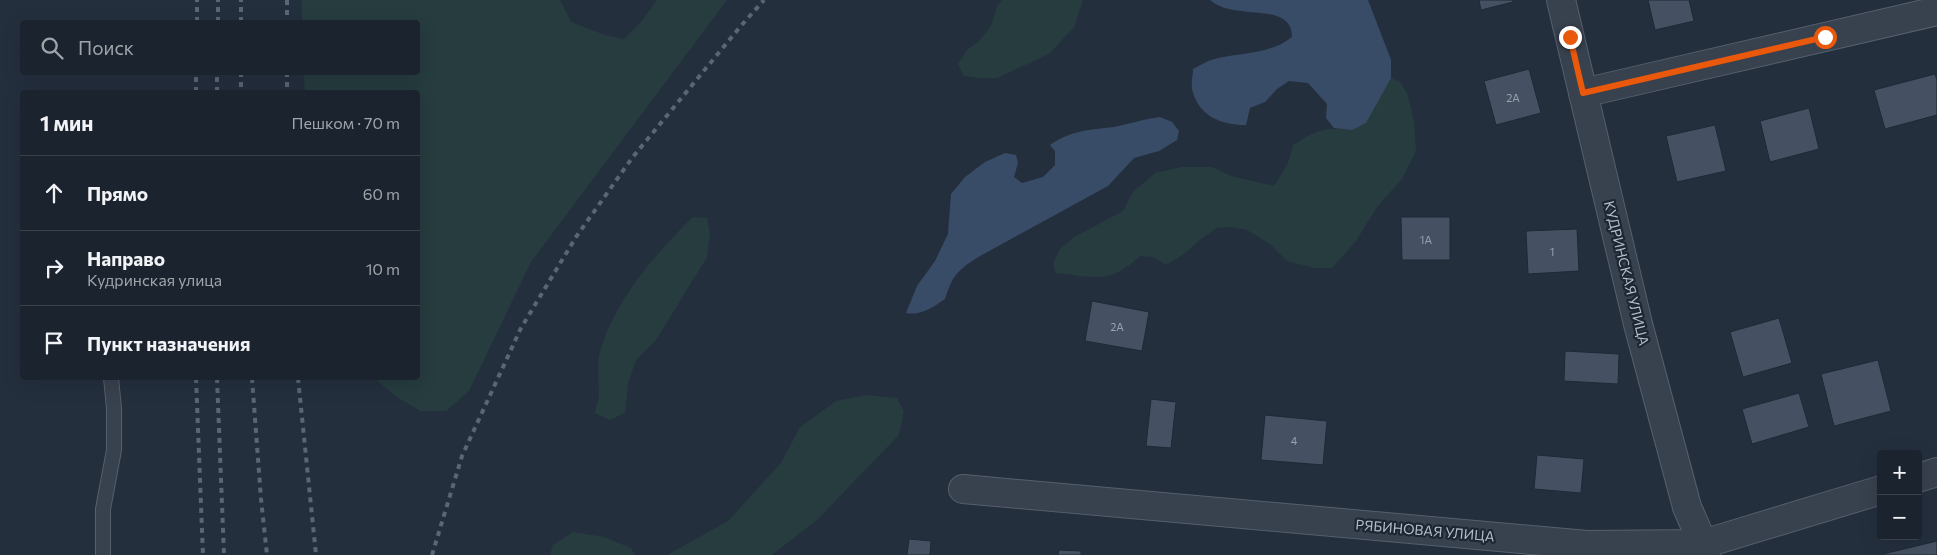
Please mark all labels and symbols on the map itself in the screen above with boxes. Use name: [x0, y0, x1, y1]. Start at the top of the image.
route end: [1559, 26, 1582, 49]
route start: [1814, 26, 1837, 49]
house number: 2А: [1506, 91, 1520, 104]
street label: КУДРИНСКАЯ УЛИЦА: [1601, 199, 1653, 347]
house number: 1А: [1420, 233, 1433, 246]
house number: 1: [1550, 245, 1554, 258]
house number: 2А: [1110, 320, 1124, 333]
house number: 4: [1291, 434, 1298, 447]
street label: РЯБИНОВАЯ УЛИЦА: [1355, 515, 1496, 545]

